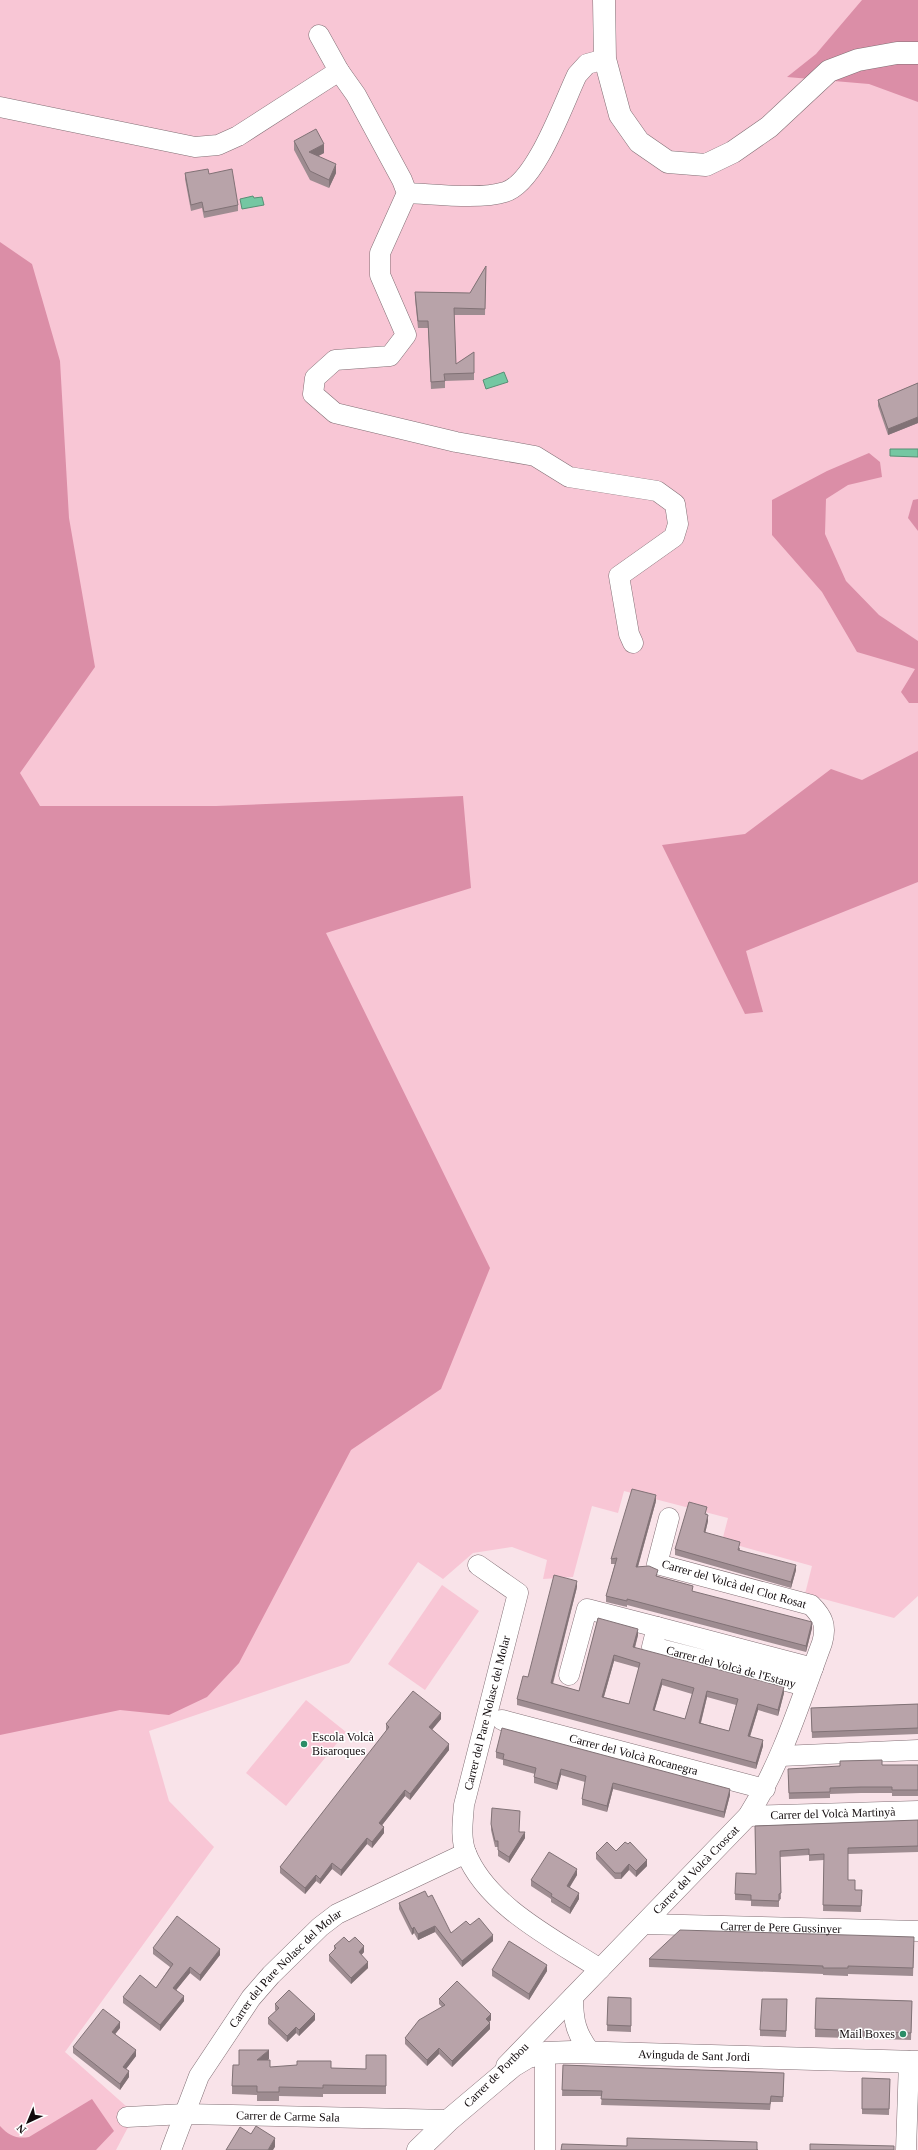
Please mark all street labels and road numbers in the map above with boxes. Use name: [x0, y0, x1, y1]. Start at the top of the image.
street label: Carrer del Volcà del Clot Rosat: [660, 1557, 809, 1612]
street label: Carrer del Pare Nolasc del Molar: [461, 1634, 513, 1792]
street label: Carrer del Volcà de l'Estany: [665, 1643, 797, 1691]
street label: Carrer del Volcà Rocanegra: [568, 1731, 700, 1778]
street label: Carrer del Volcà Martinyà: [770, 1805, 896, 1822]
street label: Carrer del Volcà Croscat: [650, 1822, 742, 1917]
street label: Carrer del Pare Nolasc del Molar: [226, 1906, 344, 2030]
street label: Carrer de Pere Gussinyer: [720, 1919, 842, 1936]
street label: Carrer de Portbou: [461, 2040, 531, 2110]
street label: Avinguda de Sant Jordi: [638, 2047, 751, 2064]
street label: Carrer de Carme Sala: [236, 2108, 341, 2125]

